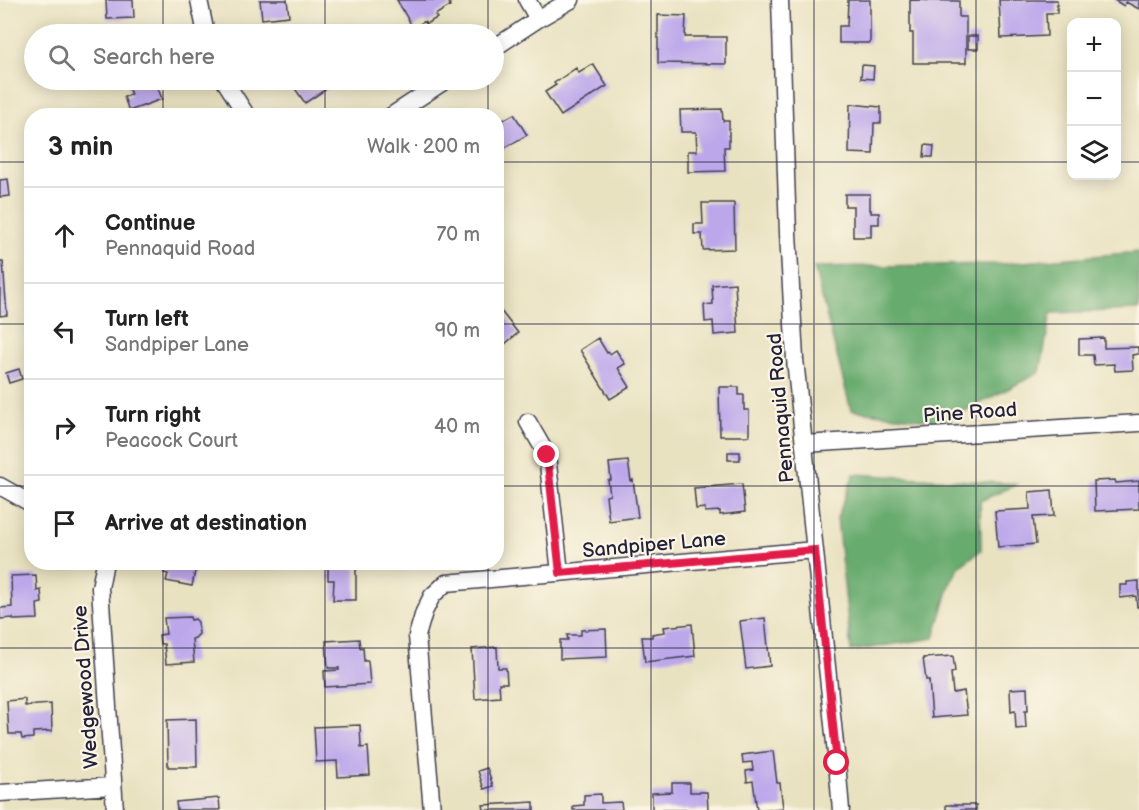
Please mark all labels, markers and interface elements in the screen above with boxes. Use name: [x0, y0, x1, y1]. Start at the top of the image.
map controls: [1067, 18, 1121, 180]
button: +: [1067, 18, 1121, 72]
search box: [24, 24, 504, 90]
icon: search: [45, 41, 78, 74]
text: Search here: [93, 44, 215, 71]
button: −: [1067, 72, 1121, 126]
button: layers: [1067, 126, 1121, 180]
text: 3 min: [48, 132, 113, 163]
text: Walk · 200 m: [367, 135, 480, 159]
text: Continue: [105, 210, 195, 237]
icon: ahead: [48, 219, 81, 252]
text: 70 m: [436, 223, 480, 247]
text: Pennaquid Road: [105, 237, 255, 261]
text: Turn left: [105, 306, 189, 333]
icon: left: [48, 315, 81, 348]
text: 90 m: [435, 319, 480, 343]
street label: Pennaquid Road: [762, 332, 799, 484]
text: Sandpiper Lane: [105, 333, 249, 357]
street label: Pine Road: [922, 398, 1018, 428]
text: Turn right: [105, 402, 201, 429]
icon: right: [48, 411, 81, 444]
text: 40 m: [434, 415, 480, 439]
text: Peacock Court: [105, 429, 238, 453]
route end: [533, 441, 559, 467]
icon: arrive: [48, 507, 81, 540]
text: Arrive at destination: [105, 510, 307, 537]
street label: Sandpiper Lane: [581, 527, 727, 563]
street label: Wedgewood Drive: [68, 604, 104, 769]
route start: [823, 749, 849, 775]

